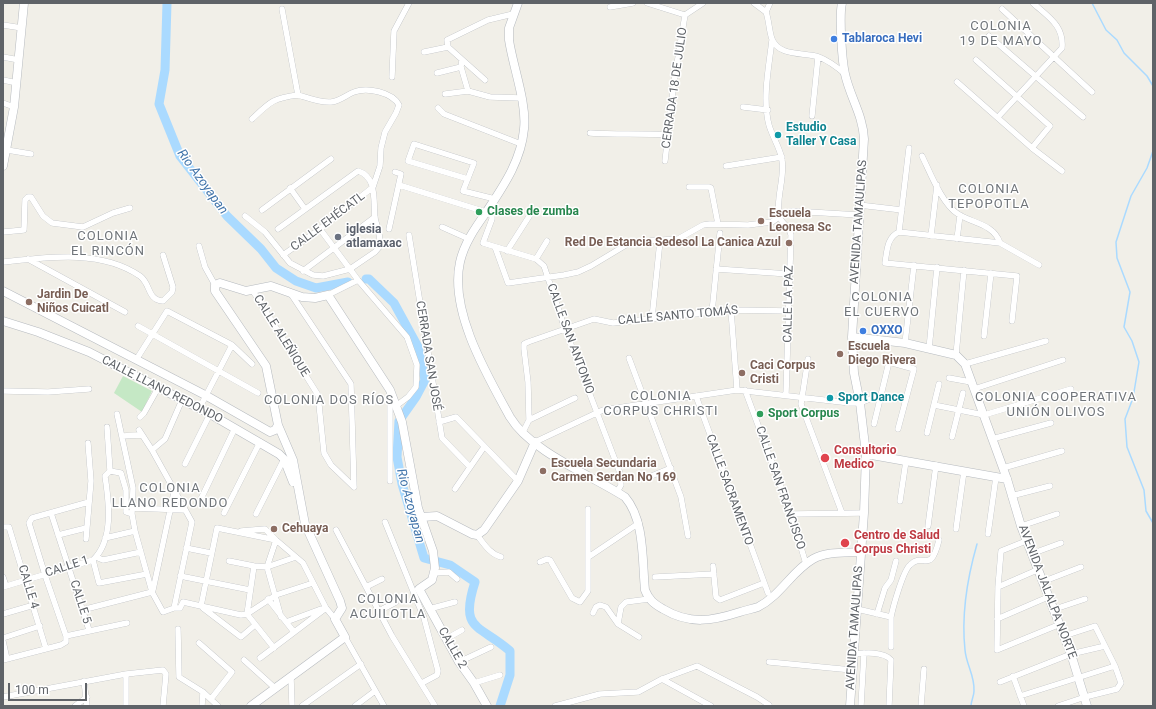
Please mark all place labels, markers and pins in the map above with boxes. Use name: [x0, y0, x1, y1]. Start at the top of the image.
place label: Tablaroca Hevi: [842, 32, 922, 46]
marker: Tablaroca Hevi: [829, 34, 839, 44]
place label: Estudio Taller Y Casa: [786, 121, 856, 149]
marker: Estudio Taller Y Casa: [773, 130, 783, 140]
place label: Clases de zumba: [487, 205, 579, 219]
marker: Clases de zumba: [474, 207, 484, 217]
place label: Escuela Leonesa Sc: [769, 207, 831, 235]
marker: Escuela Leonesa Sc: [756, 216, 766, 226]
place label: iglesia atlamaxac: [346, 223, 402, 251]
marker: iglesia atlamaxac: [333, 232, 343, 242]
place label: Red De Estancia Sedesol La Canica Azul: [565, 236, 781, 250]
marker: Red De Estancia Sedesol La Canica Azul: [784, 238, 794, 248]
place label: Jardin De Niños Cuicatl: [37, 288, 109, 316]
marker: Jardin De Niños Cuicatl: [24, 297, 34, 307]
place label: OXXO: [871, 324, 903, 338]
marker: OXXO: [858, 326, 868, 336]
place label: Escuela Diego Rivera: [848, 340, 916, 368]
marker: Escuela Diego Rivera: [835, 349, 845, 359]
place label: Caci Corpus Cristi: [750, 359, 815, 387]
marker: Caci Corpus Cristi: [737, 368, 747, 378]
place label: Sport Dance: [838, 391, 904, 405]
marker: Sport Dance: [825, 393, 835, 403]
place label: Sport Corpus: [768, 407, 839, 421]
marker: Sport Corpus: [755, 409, 765, 419]
place label: Consultorio Medico: [834, 444, 896, 472]
marker: Consultorio Medico: [819, 452, 831, 464]
place label: Escuela Secundaria Carmen Serdan No 169: [551, 457, 676, 485]
marker: Escuela Secundaria Carmen Serdan No 169: [538, 466, 548, 476]
place label: Cehuaya: [282, 522, 328, 536]
marker: Cehuaya: [269, 524, 279, 534]
place label: Centro de Salud Corpus Christi: [854, 529, 940, 557]
marker: Centro de Salud Corpus Christi: [839, 537, 851, 549]

